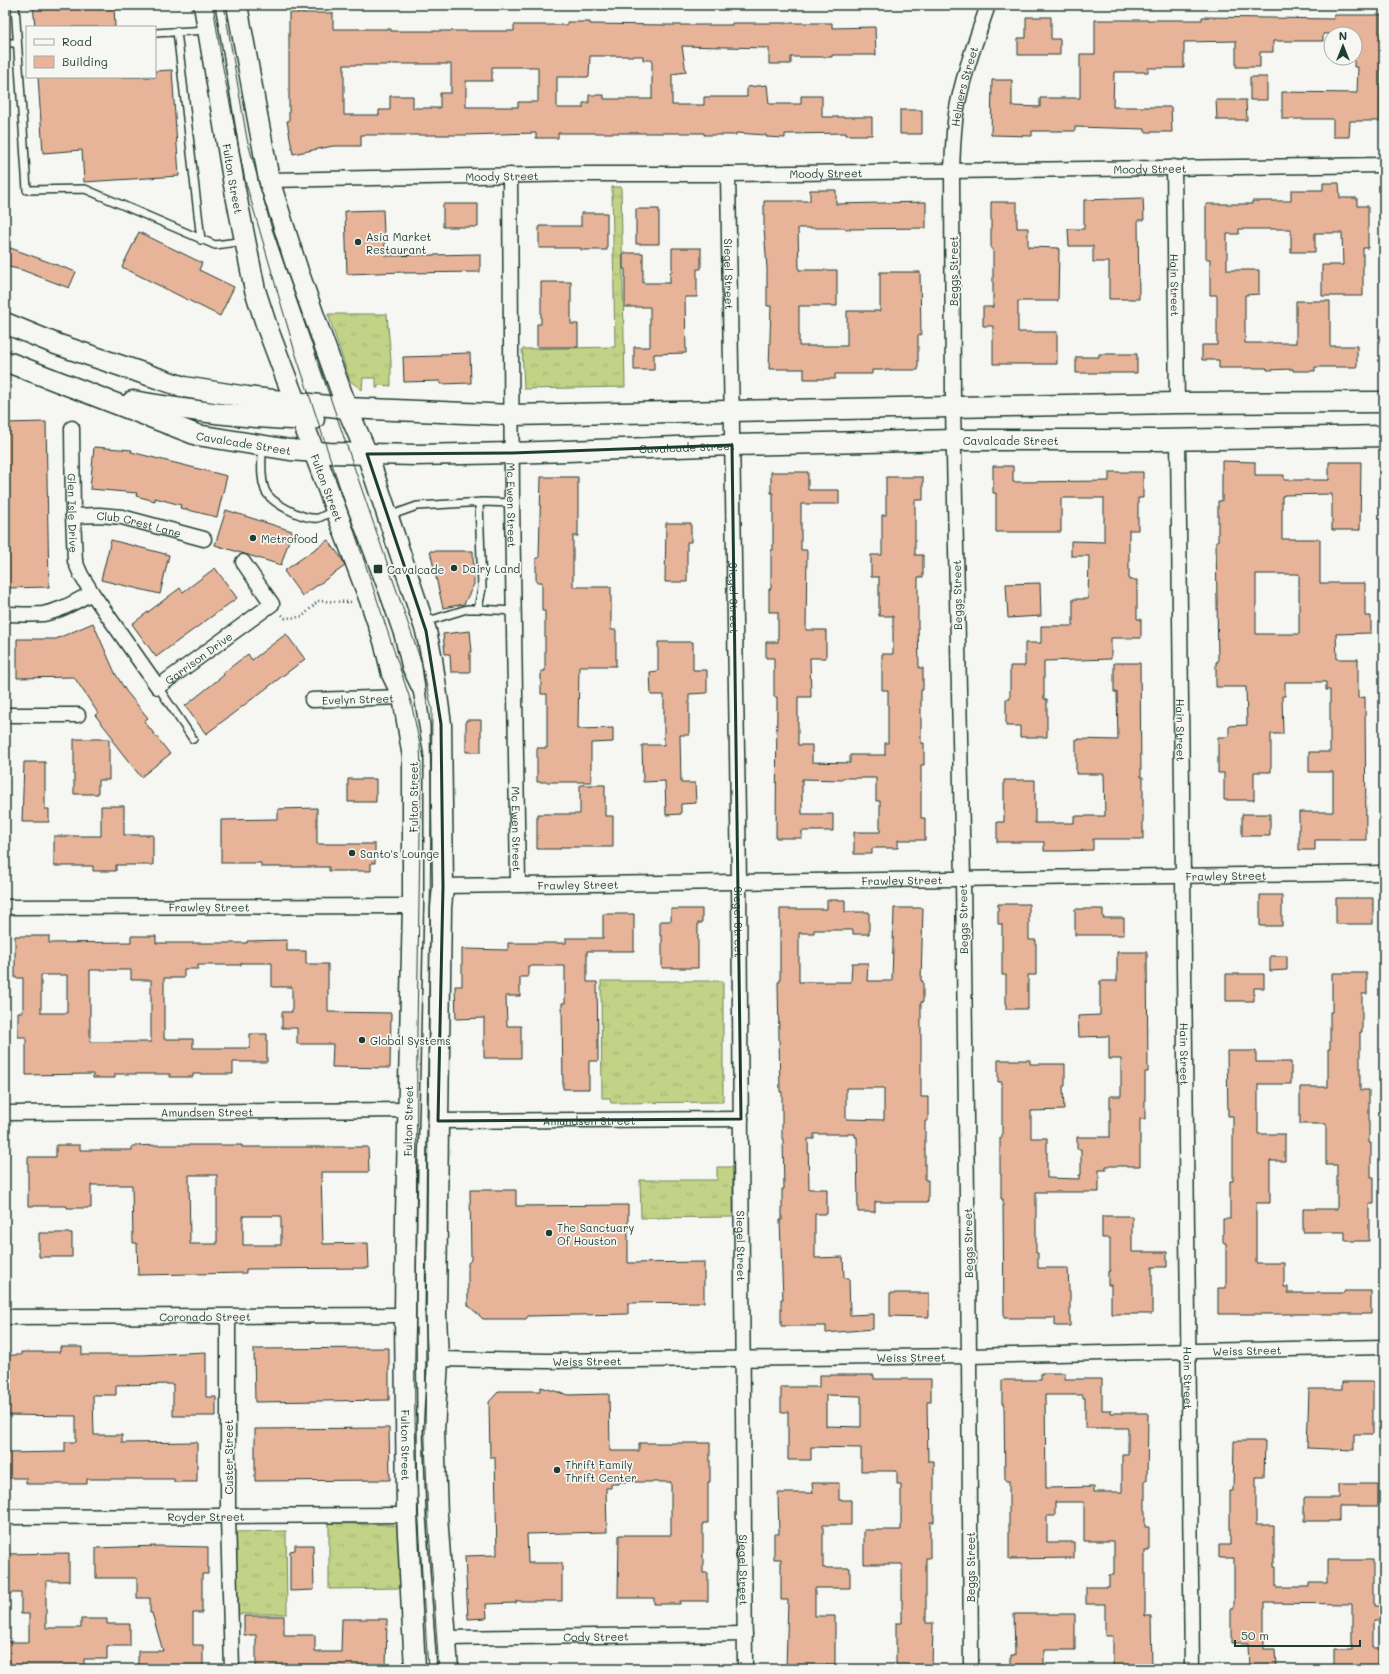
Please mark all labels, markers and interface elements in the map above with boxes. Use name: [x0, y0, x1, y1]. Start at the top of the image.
legend: [26, 26, 156, 78]
north arrow: [1323, 26, 1363, 66]
text: N: [1339, 28, 1347, 43]
text: Road: [62, 33, 92, 49]
street label: Helmers Street: [947, 44, 981, 127]
text: Building: [62, 53, 108, 69]
street label: Fulton Street: [220, 142, 247, 215]
street label: Moody Street: [1113, 160, 1187, 176]
street label: Moody Street: [789, 165, 863, 181]
street label: Moody Street: [465, 167, 539, 184]
place label: Asia Market Restaurant: [366, 229, 431, 257]
street label: Beggs Street: [946, 236, 961, 306]
marker: Asia Market Restaurant: [353, 237, 363, 247]
street label: Siegel Street: [722, 238, 738, 310]
street label: Hain Street: [1168, 254, 1183, 317]
street label: Cavalcade Street: [195, 427, 292, 458]
street label: Cavalcade Street: [963, 433, 1059, 448]
street label: Cavalcade Street: [639, 437, 735, 456]
street label: Fulton Street: [308, 452, 347, 524]
street label: Mc Ewen Street: [504, 462, 520, 548]
street label: Glen Isle Drive: [65, 473, 82, 553]
street label: Club Crest Lane: [96, 507, 183, 540]
place label: Metrofood: [261, 531, 318, 546]
marker: Metrofood: [248, 533, 258, 543]
street label: Beggs Street: [949, 560, 965, 630]
place label: Dairy Land: [462, 561, 520, 576]
place label: Cavalcade: [387, 562, 444, 577]
street label: Siegel Street: [727, 562, 743, 634]
marker: Cavalcade: [372, 563, 384, 575]
marker: Dairy Land: [449, 563, 459, 573]
street label: Garrison Drive: [161, 628, 235, 687]
street label: Evelyn Street: [322, 690, 394, 707]
street label: Hain Street: [1173, 699, 1189, 762]
street label: Fulton Street: [406, 761, 421, 832]
street label: Mc Ewen Street: [509, 786, 525, 872]
place label: Santo's Lounge: [360, 846, 440, 861]
marker: Santo's Lounge: [347, 848, 357, 858]
street label: Frawley Street: [1185, 867, 1267, 883]
street label: Frawley Street: [861, 872, 943, 888]
street label: Frawley Street: [537, 876, 619, 892]
street label: Beggs Street: [955, 884, 971, 954]
street label: Siegel Street: [732, 886, 747, 958]
street label: Frawley Street: [168, 899, 250, 914]
street label: Hain Street: [1177, 1022, 1193, 1086]
place label: Global Systems: [370, 1033, 451, 1048]
marker: Global Systems: [357, 1035, 367, 1045]
street label: Fulton Street: [400, 1085, 416, 1157]
street label: Amundsen Street: [161, 1104, 253, 1119]
street label: Amundsen Street: [543, 1112, 635, 1128]
street label: Beggs Street: [960, 1208, 976, 1278]
street label: Siegel Street: [734, 1210, 750, 1282]
place label: The Sanctuary Of Houston: [557, 1220, 634, 1248]
marker: The Sanctuary Of Houston: [544, 1228, 554, 1238]
street label: Coronado Street: [159, 1308, 251, 1324]
street label: Weiss Street: [1212, 1342, 1282, 1358]
street label: Hain Street: [1181, 1346, 1197, 1410]
street label: Weiss Street: [876, 1349, 946, 1365]
street label: Weiss Street: [552, 1353, 622, 1368]
street label: Fulton Street: [398, 1409, 414, 1481]
street label: Custer Street: [221, 1419, 236, 1494]
place label: Thrift Family Thrift Center: [565, 1457, 637, 1485]
marker: Thrift Family Thrift Center: [552, 1465, 562, 1475]
street label: Royder Street: [167, 1508, 245, 1524]
street label: Beggs Street: [963, 1532, 978, 1602]
street label: Siegel Street: [736, 1534, 752, 1606]
scale bar: [1235, 1622, 1360, 1648]
text: 50 m: [1241, 1627, 1269, 1643]
street label: Cody Street: [563, 1628, 629, 1644]

